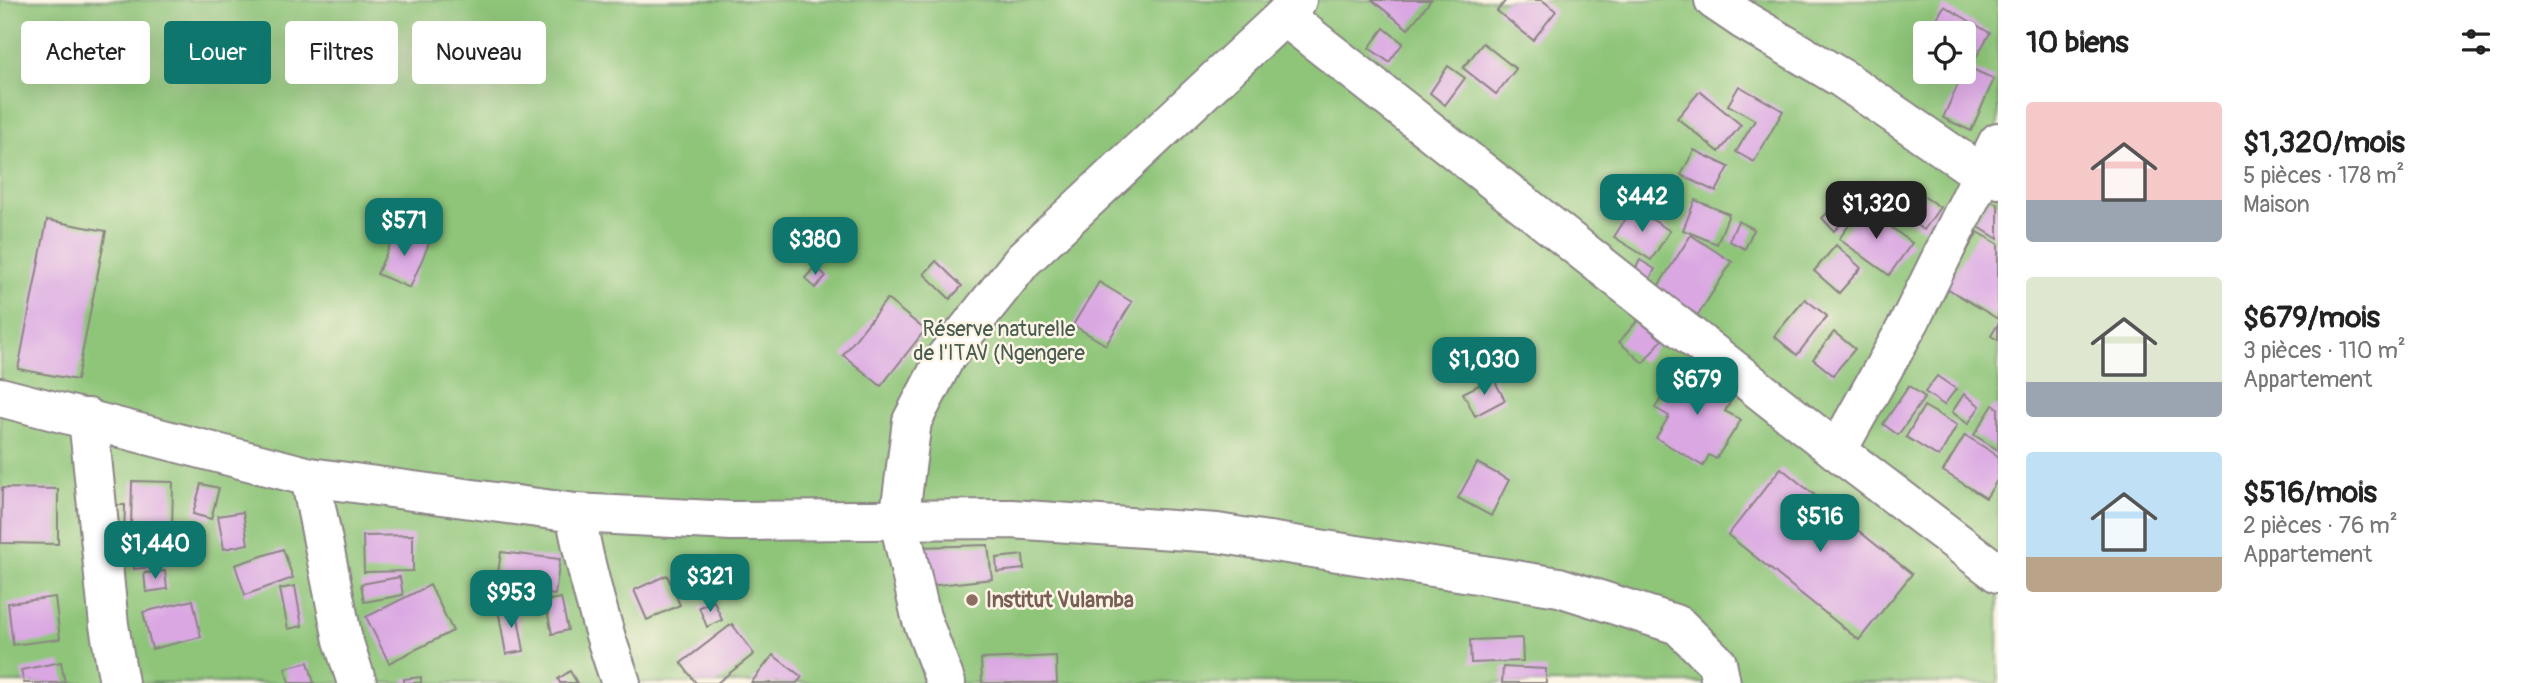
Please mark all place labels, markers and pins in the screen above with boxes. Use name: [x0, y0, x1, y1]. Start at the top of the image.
pin: $442: [1601, 174, 1683, 234]
pin: $1,320: [1819, 182, 1933, 241]
pin: $571: [363, 198, 445, 258]
pin: $380: [774, 218, 856, 277]
pin: $1,030: [1427, 338, 1541, 397]
pin: $679: [1656, 358, 1738, 417]
pin: $516: [1779, 494, 1861, 554]
pin: $1,440: [98, 522, 212, 581]
pin: $321: [669, 554, 751, 614]
pin: $953: [470, 570, 552, 630]
place label: Institut Vulamba: [986, 587, 1134, 614]
marker: Institut Vulamba: [964, 592, 980, 608]

